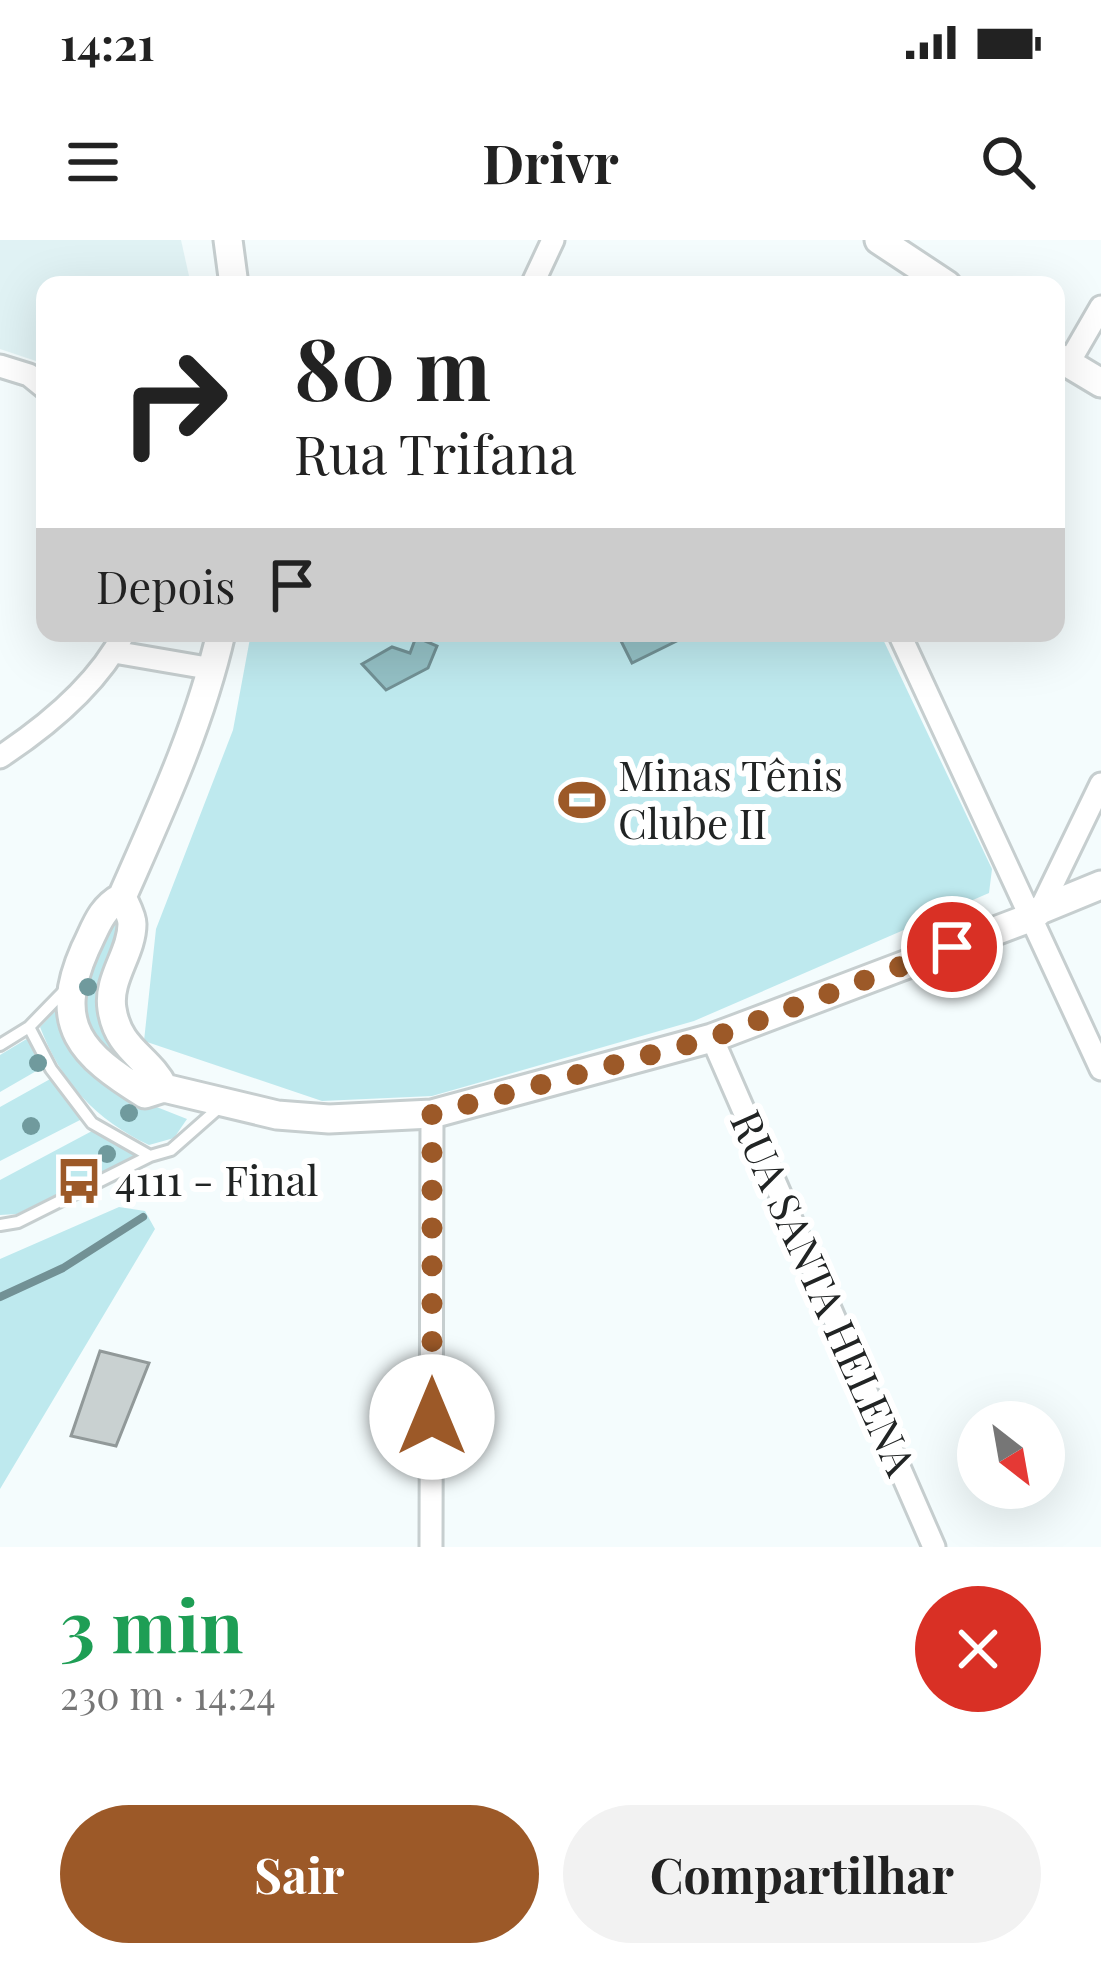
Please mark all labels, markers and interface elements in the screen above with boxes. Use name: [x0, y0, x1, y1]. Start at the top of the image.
text: 14:21: [60, 12, 155, 72]
text: Drivr: [482, 126, 619, 198]
icon: menu: [60, 129, 126, 195]
icon: search: [975, 129, 1041, 195]
text: 80 m: [294, 310, 491, 422]
icon: right: [96, 324, 252, 480]
text: Rua Trifana: [294, 417, 576, 489]
icon: arrive: [259, 552, 325, 618]
text: Depois: [96, 555, 235, 615]
place label: Minas Tênis Clube II: [618, 746, 843, 850]
sports icon: Minas Tênis Clube II: [557, 775, 607, 825]
pin: [901, 896, 1003, 998]
icon: arrive: [919, 914, 985, 980]
street label: RUA SANTA HELENA: [719, 1101, 931, 1484]
place label: 4111 - Final: [115, 1151, 318, 1207]
bus stop icon: 4111 - Final: [54, 1156, 104, 1206]
position arrow: [369, 1354, 495, 1480]
north arrow: [957, 1401, 1065, 1509]
map controls: [957, 1401, 1065, 1509]
text: 3 min: [60, 1575, 244, 1671]
button: close: [915, 1586, 1041, 1712]
text: 230 m · 14:24: [60, 1668, 276, 1720]
button: Sair: [60, 1805, 539, 1943]
button: Compartilhar: [563, 1805, 1041, 1943]

